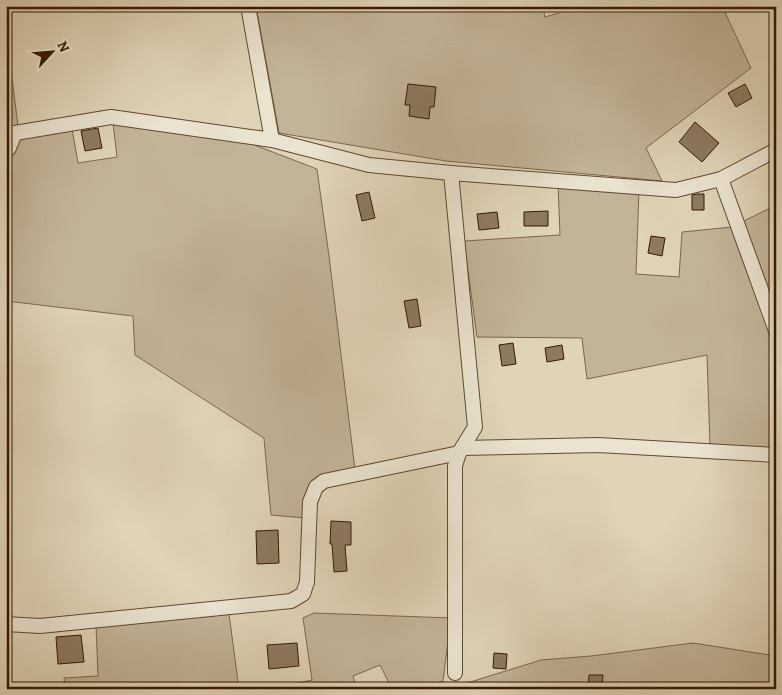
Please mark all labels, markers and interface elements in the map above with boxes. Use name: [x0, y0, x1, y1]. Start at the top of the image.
north arrow: [28, 28, 78, 78]
text: N: [52, 38, 74, 55]

